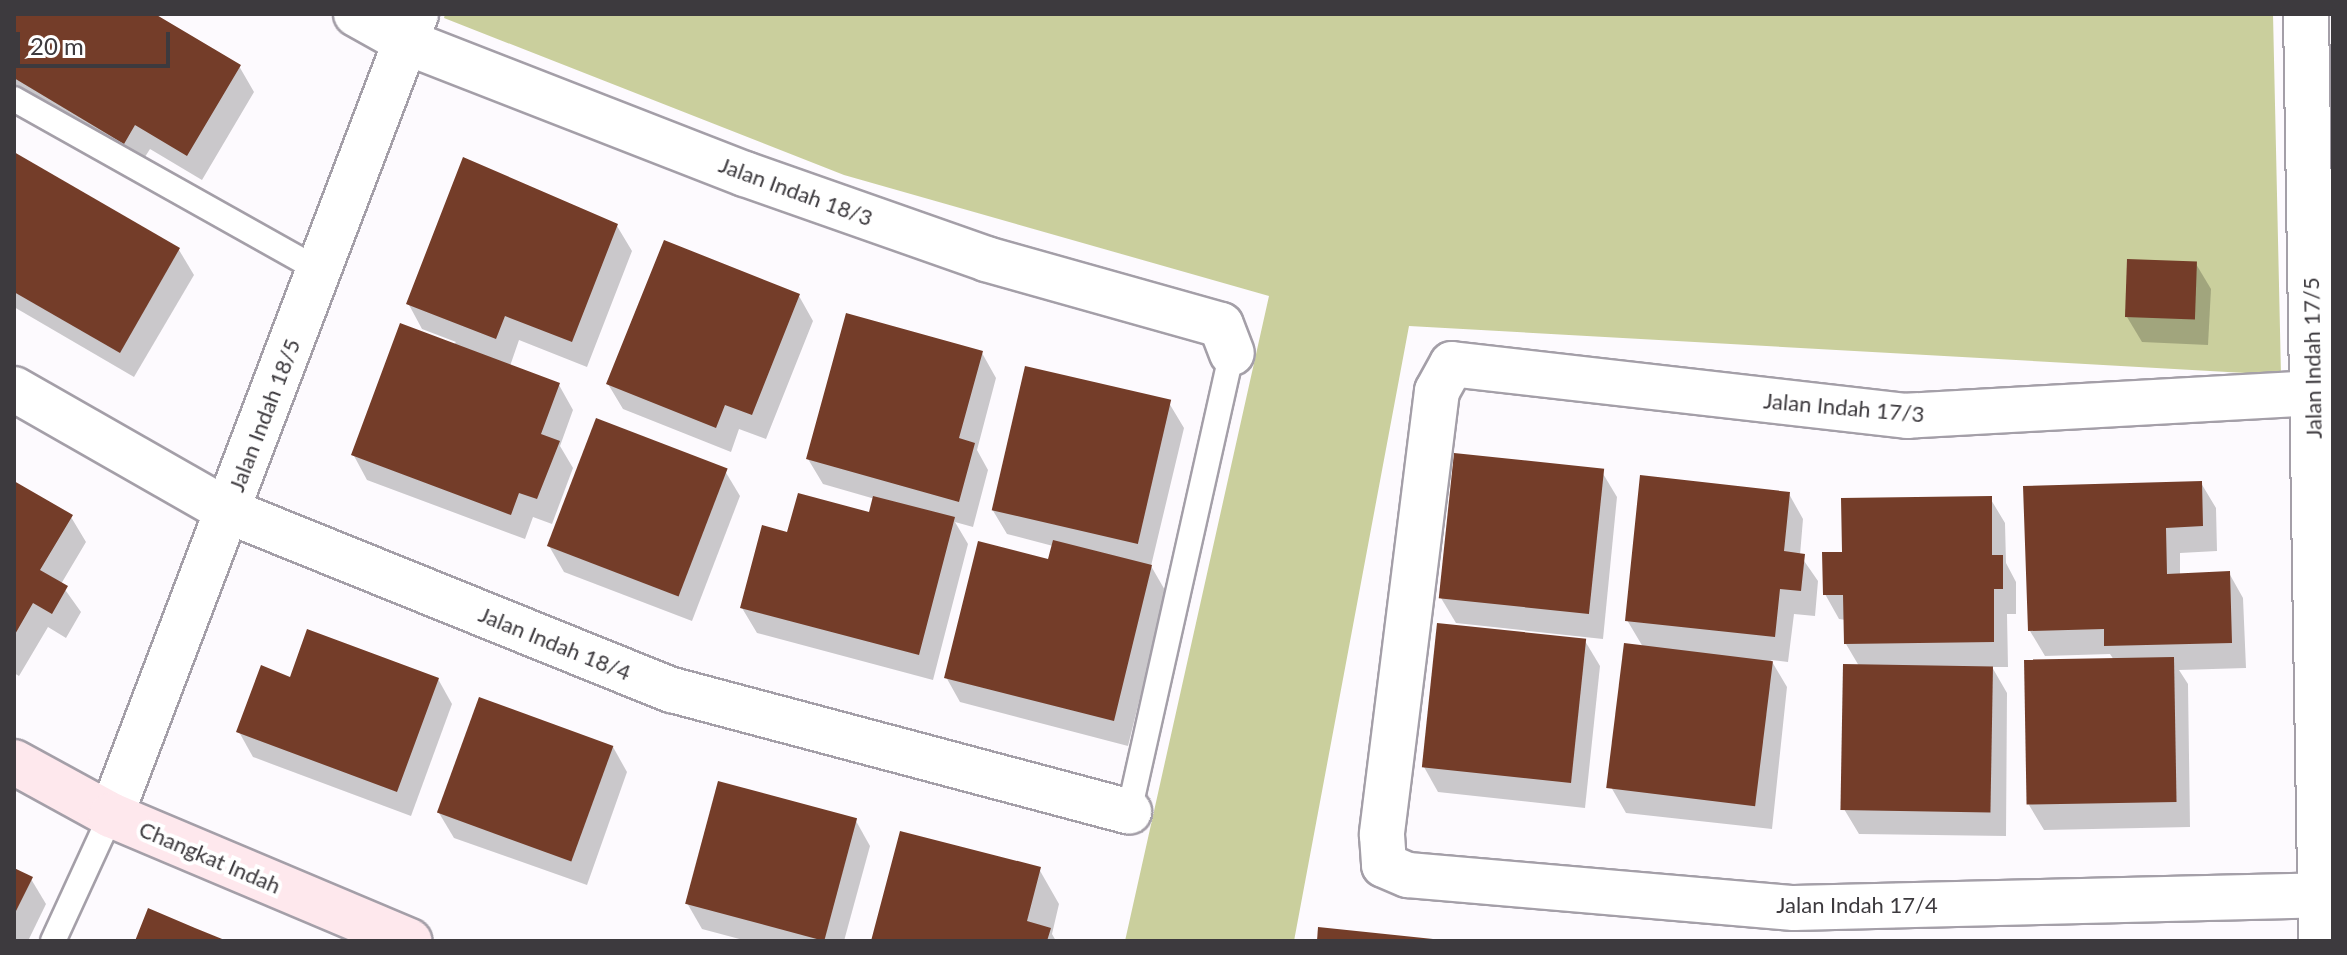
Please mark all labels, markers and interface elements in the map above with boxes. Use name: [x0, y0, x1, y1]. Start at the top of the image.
scale bar: [20, 16, 174, 66]
text: 20 m: [30, 31, 84, 60]
street label: Jalan Indah 18/3: [716, 151, 876, 231]
street label: Jalan Indah 17/5: [2297, 277, 2327, 439]
street label: Jalan Indah 18/5: [223, 335, 305, 495]
street label: Jalan Indah 17/3: [1762, 387, 1926, 427]
street label: Jalan Indah 18/4: [475, 601, 635, 685]
street label: Changkat Indah: [135, 815, 285, 899]
street label: Jalan Indah 17/4: [1776, 892, 1938, 918]

